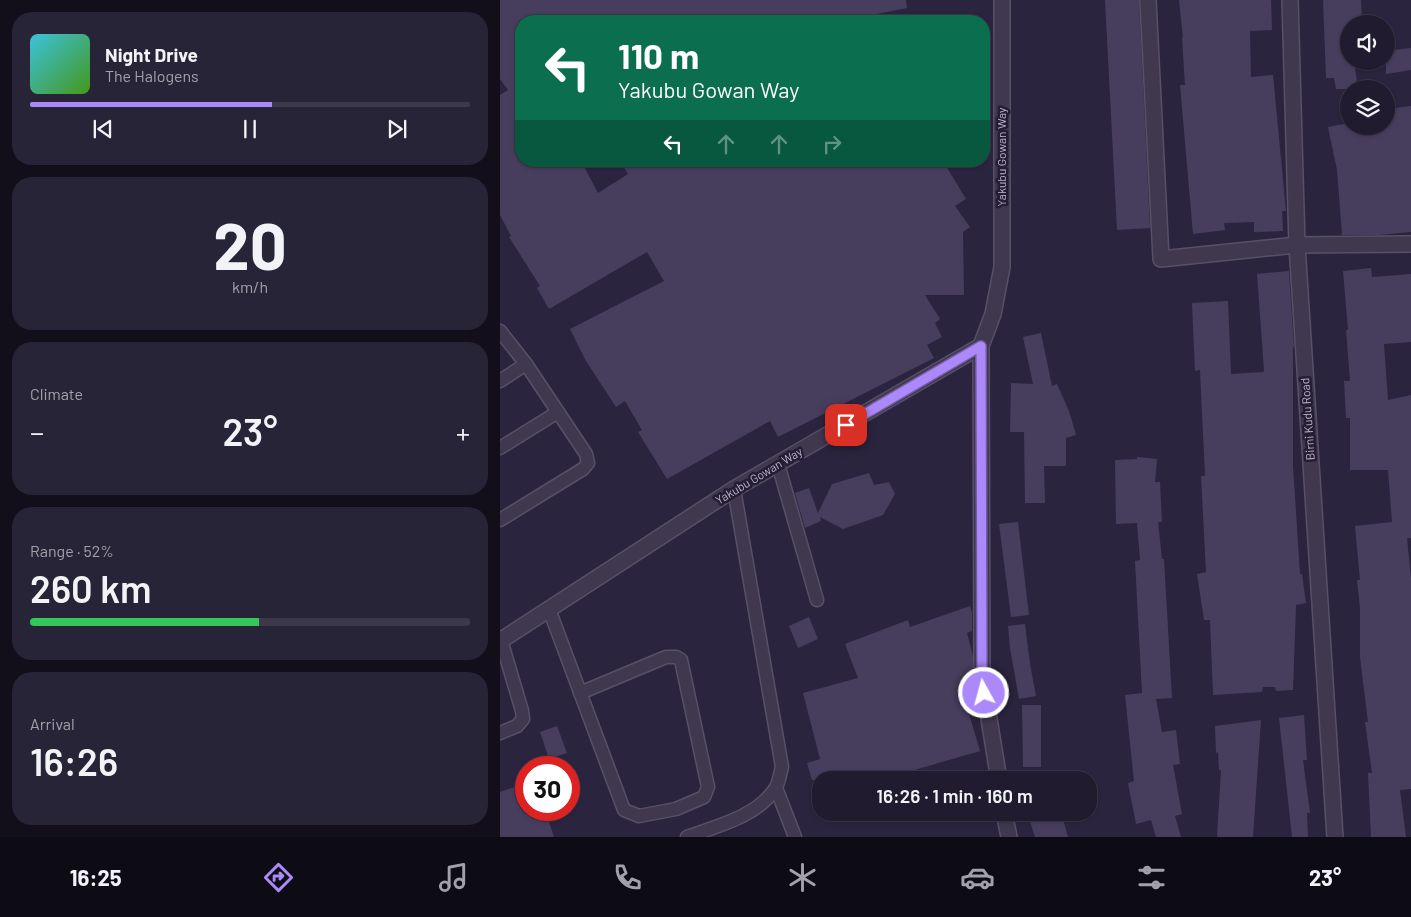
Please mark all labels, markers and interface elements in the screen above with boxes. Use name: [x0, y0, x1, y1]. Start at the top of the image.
map controls: [1340, 15, 1395, 135]
button: sound: [1340, 15, 1395, 70]
text: 110 m: [618, 34, 699, 76]
icon: left: [535, 35, 600, 100]
text: Night Drive: [105, 43, 198, 66]
text: The Halogens: [105, 66, 199, 85]
text: Yakubu Gowan Way: [618, 76, 799, 102]
button: layers: [1340, 80, 1395, 135]
street label: Yakubu Gowan Way: [994, 107, 1008, 206]
icon: previous: [89, 115, 117, 143]
icon: pause: [236, 115, 264, 143]
icon: next: [383, 115, 411, 143]
icon: left: [659, 130, 687, 158]
icon: ahead: [712, 130, 740, 158]
icon: ahead: [765, 130, 793, 158]
icon: right: [818, 130, 846, 158]
text: 20: [213, 205, 287, 283]
text: km/h: [232, 277, 268, 296]
street label: Birni Kudu Road: [1297, 377, 1317, 461]
text: Climate: [30, 384, 83, 403]
pin: [825, 404, 867, 446]
text: 23°: [222, 408, 278, 454]
icon: arrive: [832, 411, 860, 439]
text: −: [30, 415, 44, 449]
text: +: [456, 415, 470, 449]
street label: Yakubu Gowan Way: [712, 443, 805, 507]
text: Range · 52%: [30, 541, 114, 560]
text: 260 km: [30, 565, 152, 611]
position arrow: [957, 666, 1009, 718]
text: Arrival: [30, 714, 75, 733]
text: 16:26: [30, 738, 118, 784]
speed limit sign: 30: [515, 756, 580, 821]
text: 16:26 · 1 min · 160 m: [876, 784, 1033, 807]
icon: directions: [261, 860, 296, 895]
icon: music: [436, 860, 471, 895]
icon: phone: [610, 860, 645, 895]
icon: climate: [785, 860, 820, 895]
icon: car: [960, 860, 995, 895]
icon: filters: [1134, 860, 1169, 895]
text: 16:25: [70, 864, 122, 890]
text: 23°: [1309, 864, 1341, 890]

